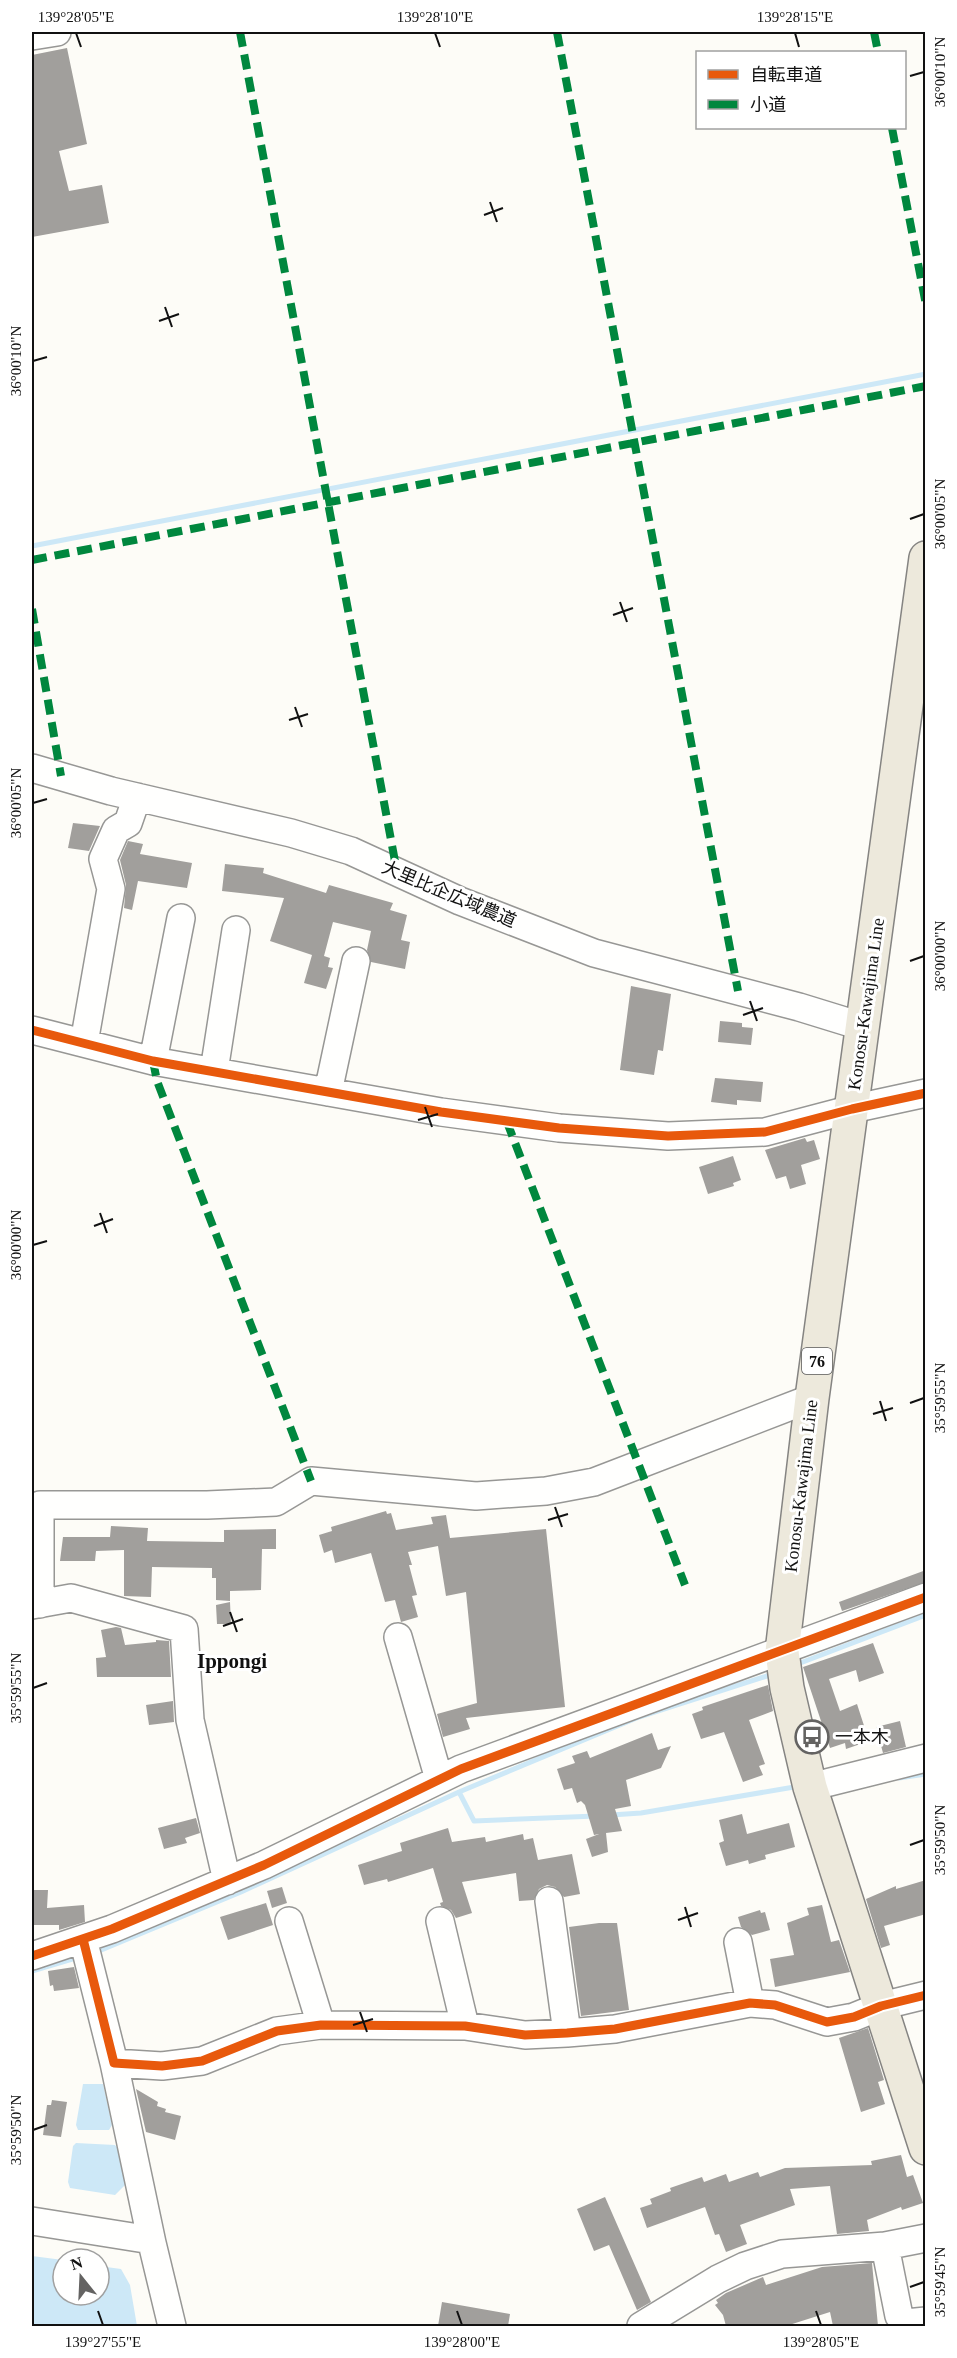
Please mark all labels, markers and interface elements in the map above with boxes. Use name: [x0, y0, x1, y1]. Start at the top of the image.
text: 139°28'05"E: [38, 9, 114, 25]
text: 139°28'10"E: [397, 9, 473, 25]
text: 139°28'15"E: [757, 9, 833, 25]
text: 36°00'10"N: [932, 37, 948, 107]
legend: [696, 51, 906, 129]
text: 自転車道: [750, 65, 822, 85]
text: 小道: [750, 95, 786, 115]
text: 36°00'10"N: [8, 326, 24, 396]
text: 36°00'05"N: [932, 479, 948, 549]
text: 36°00'05"N: [8, 768, 24, 838]
street label: 大里比企広域農道: [379, 857, 519, 931]
street label: Konosu-Kawajima Line: [844, 917, 888, 1091]
text: 36°00'00"N: [932, 921, 948, 991]
text: 36°00'00"N: [8, 1210, 24, 1280]
road number: 76: [802, 1348, 832, 1374]
text: 35°59'55"N: [932, 1363, 948, 1433]
street label: Konosu-Kawajima Line: [781, 1399, 821, 1573]
district label: Ippongi: [197, 1649, 267, 1673]
text: 35°59'55"N: [8, 1653, 24, 1723]
bus stop icon: 一本木: [794, 1719, 830, 1755]
place label: 一本木: [835, 1727, 889, 1747]
text: 35°59'50"N: [932, 1805, 948, 1875]
text: 35°59'50"N: [8, 2095, 24, 2165]
north arrow: [51, 2247, 111, 2307]
text: 35°59'45"N: [932, 2247, 948, 2317]
text: N: [68, 2253, 85, 2273]
text: 139°27'55"E: [65, 2334, 141, 2350]
text: 139°28'00"E: [424, 2334, 500, 2350]
text: 139°28'05"E: [783, 2334, 859, 2350]

